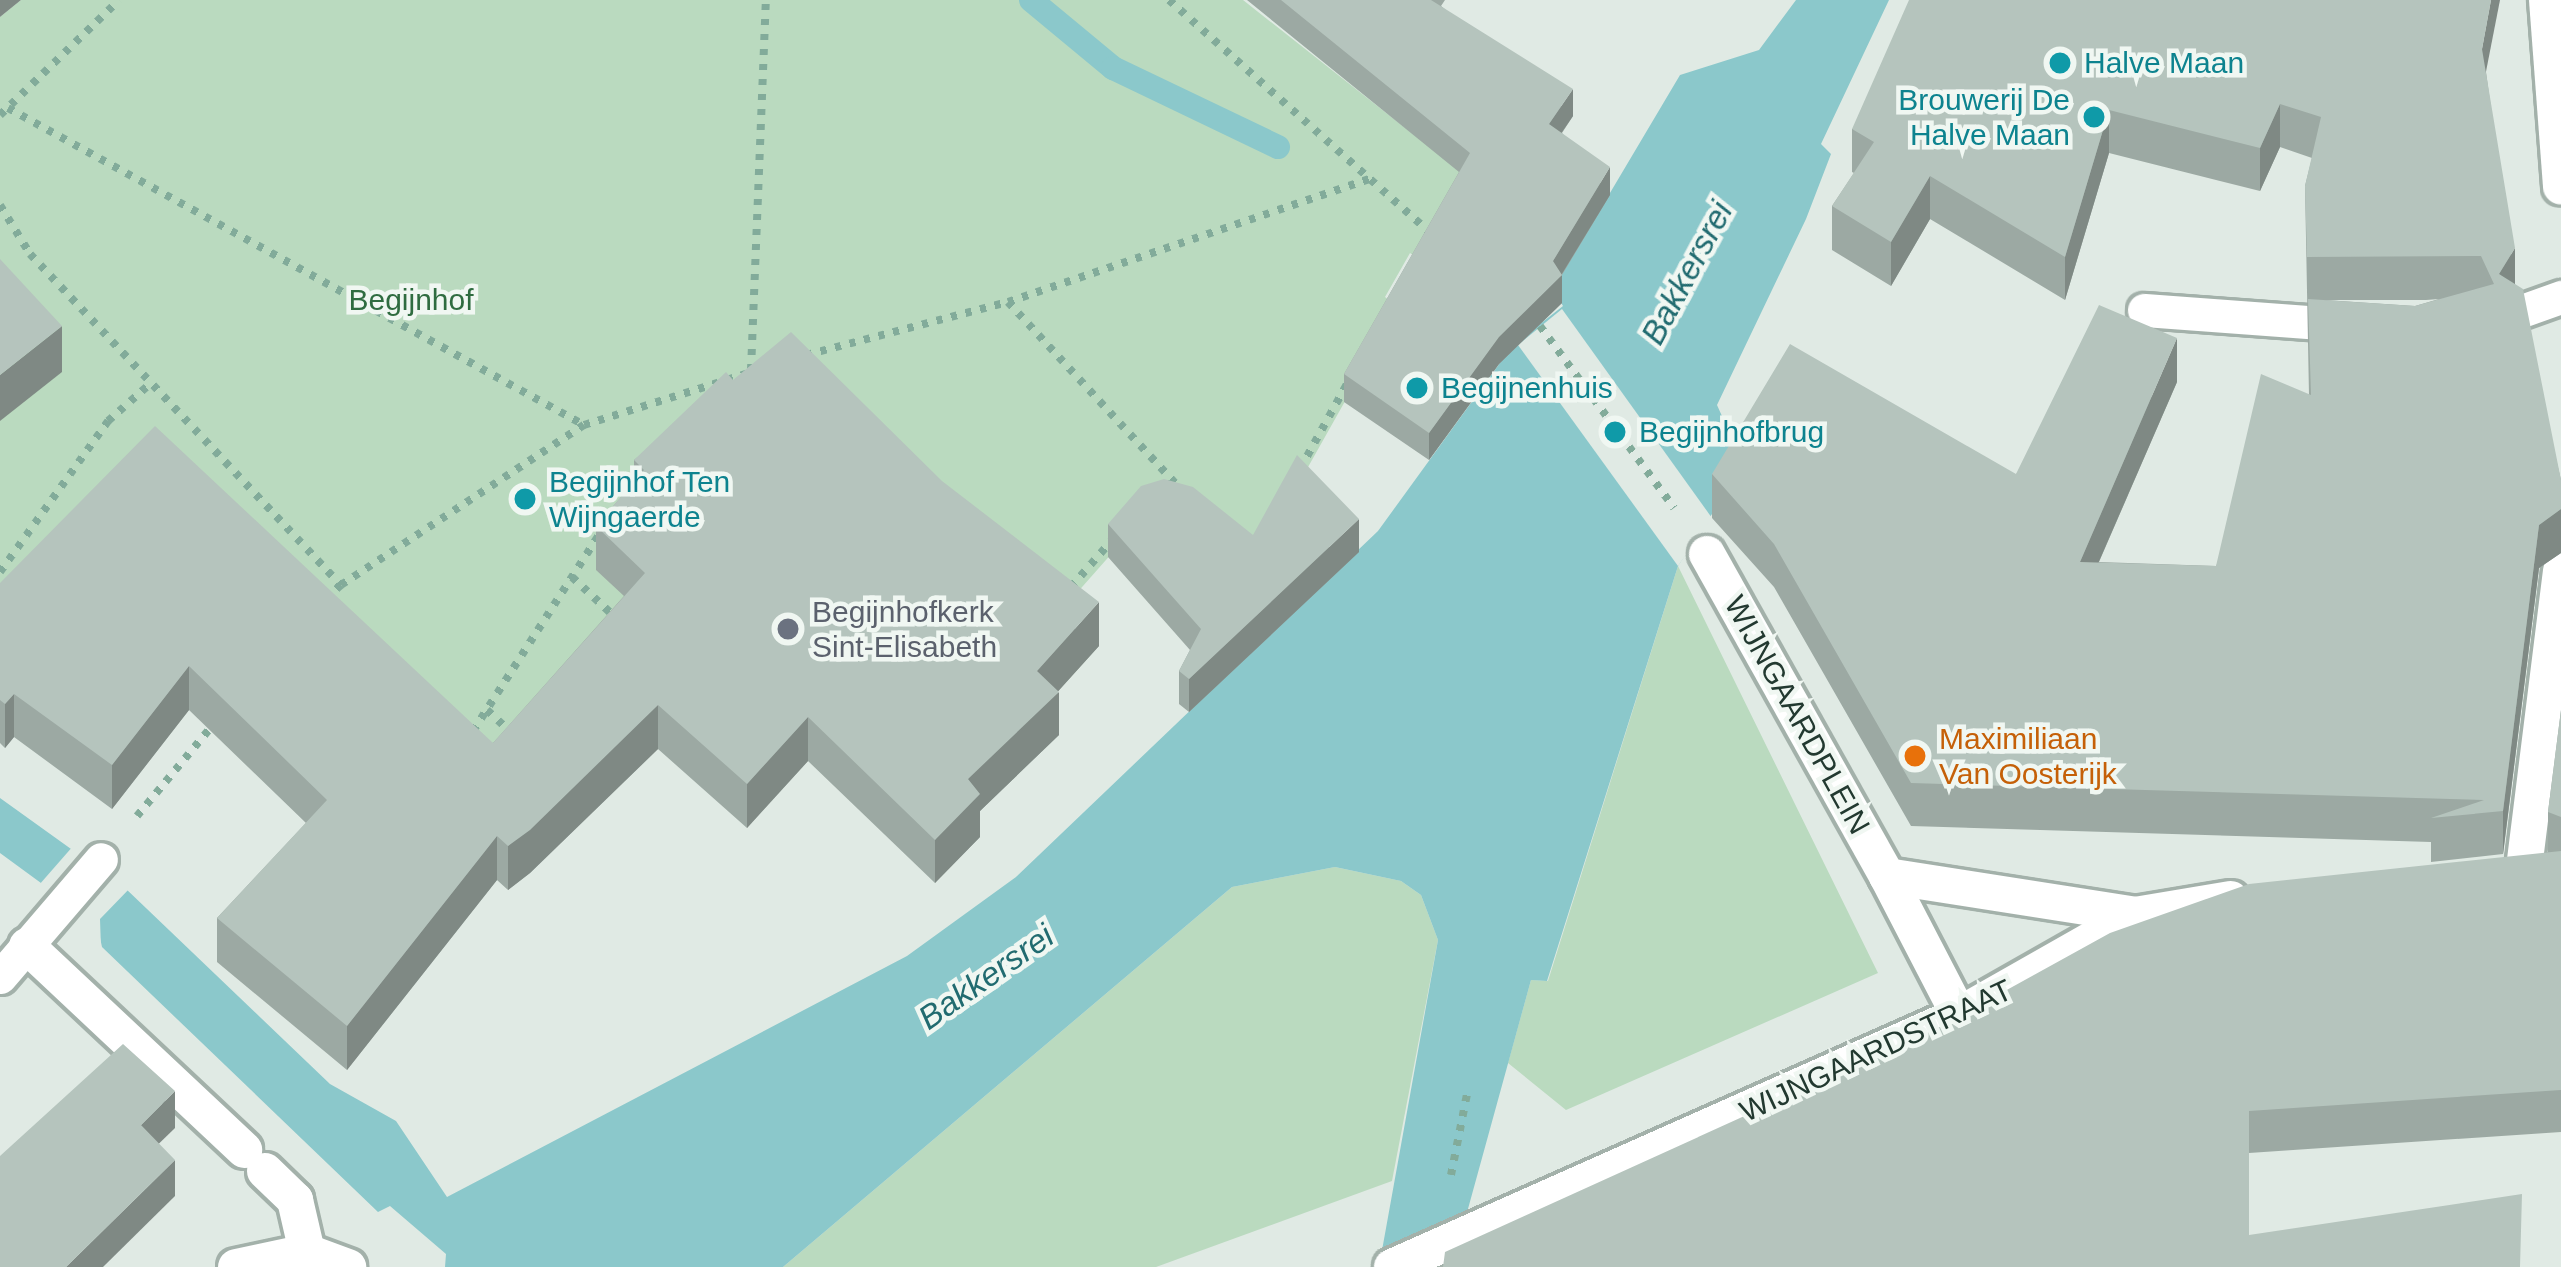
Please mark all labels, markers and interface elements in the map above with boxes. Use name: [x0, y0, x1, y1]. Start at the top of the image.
place label: Halve Maan: [2084, 45, 2244, 81]
marker: Halve Maan: [2047, 50, 2073, 76]
place label: Brouwerij De Halve Maan: [1898, 82, 2070, 152]
marker: Brouwerij De Halve Maan: [2081, 104, 2107, 130]
water label: Bakkersrei: [1633, 195, 1741, 351]
park label: Begijnhof: [348, 282, 474, 318]
place label: Begijnenhuis: [1441, 370, 1613, 406]
marker: Begijnenhuis: [1404, 375, 1430, 401]
place label: Begijnhofbrug: [1639, 414, 1824, 450]
marker: Begijnhofbrug: [1602, 419, 1628, 445]
place label: Begijnhof Ten Wijngaerde: [549, 464, 731, 534]
marker: Begijnhof Ten Wijngaerde: [512, 486, 538, 512]
street label: WIJNGAARDPLEIN: [1717, 590, 1877, 840]
place label: Begijnhofkerk Sint-Elisabeth: [812, 594, 997, 664]
marker: Begijnhofkerk Sint-Elisabeth: [775, 616, 801, 642]
place label: Maximiliaan Van Oosterijk: [1939, 721, 2117, 792]
marker: Maximiliaan Van Oosterijk: [1902, 743, 1928, 769]
water label: Bakkersrei: [911, 916, 1061, 1038]
street label: WIJNGAARDSTRAAT: [1734, 972, 2018, 1130]

